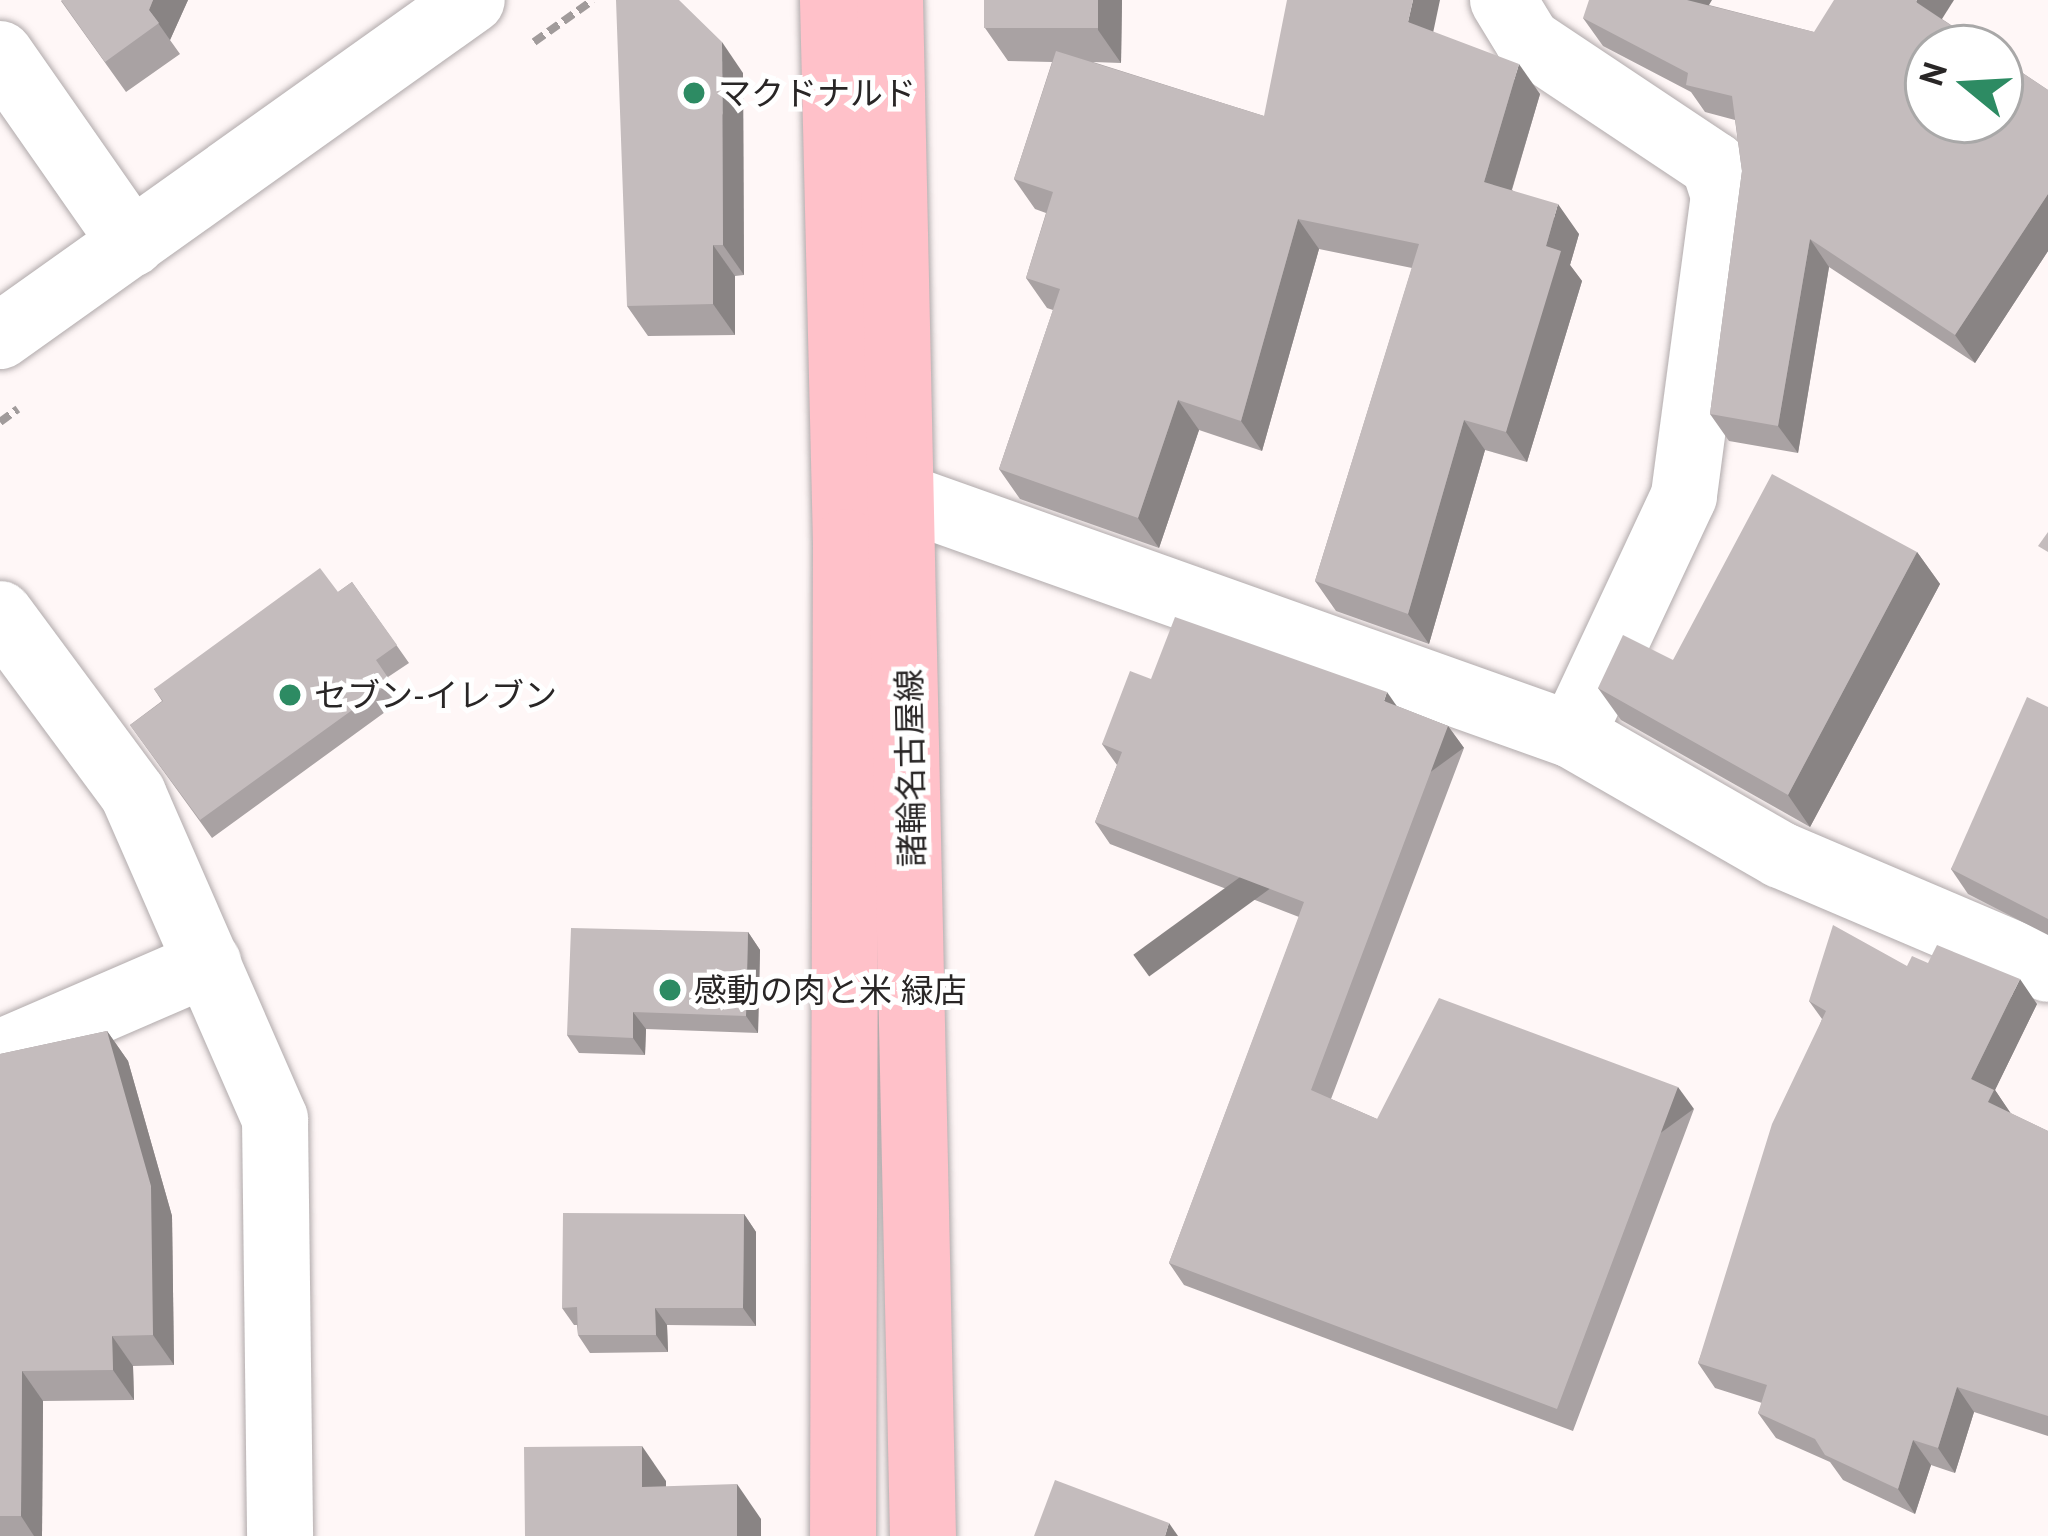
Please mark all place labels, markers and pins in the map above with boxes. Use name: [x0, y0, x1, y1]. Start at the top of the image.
place label: マクドナルド: [718, 73, 916, 113]
marker: マクドナルド: [681, 80, 707, 106]
place label: セブン-イレブン: [314, 675, 557, 715]
marker: セブン-イレブン: [277, 682, 303, 708]
place label: 感動の肉と米 緑店: [694, 970, 967, 1010]
marker: 感動の肉と米 緑店: [657, 977, 683, 1003]

